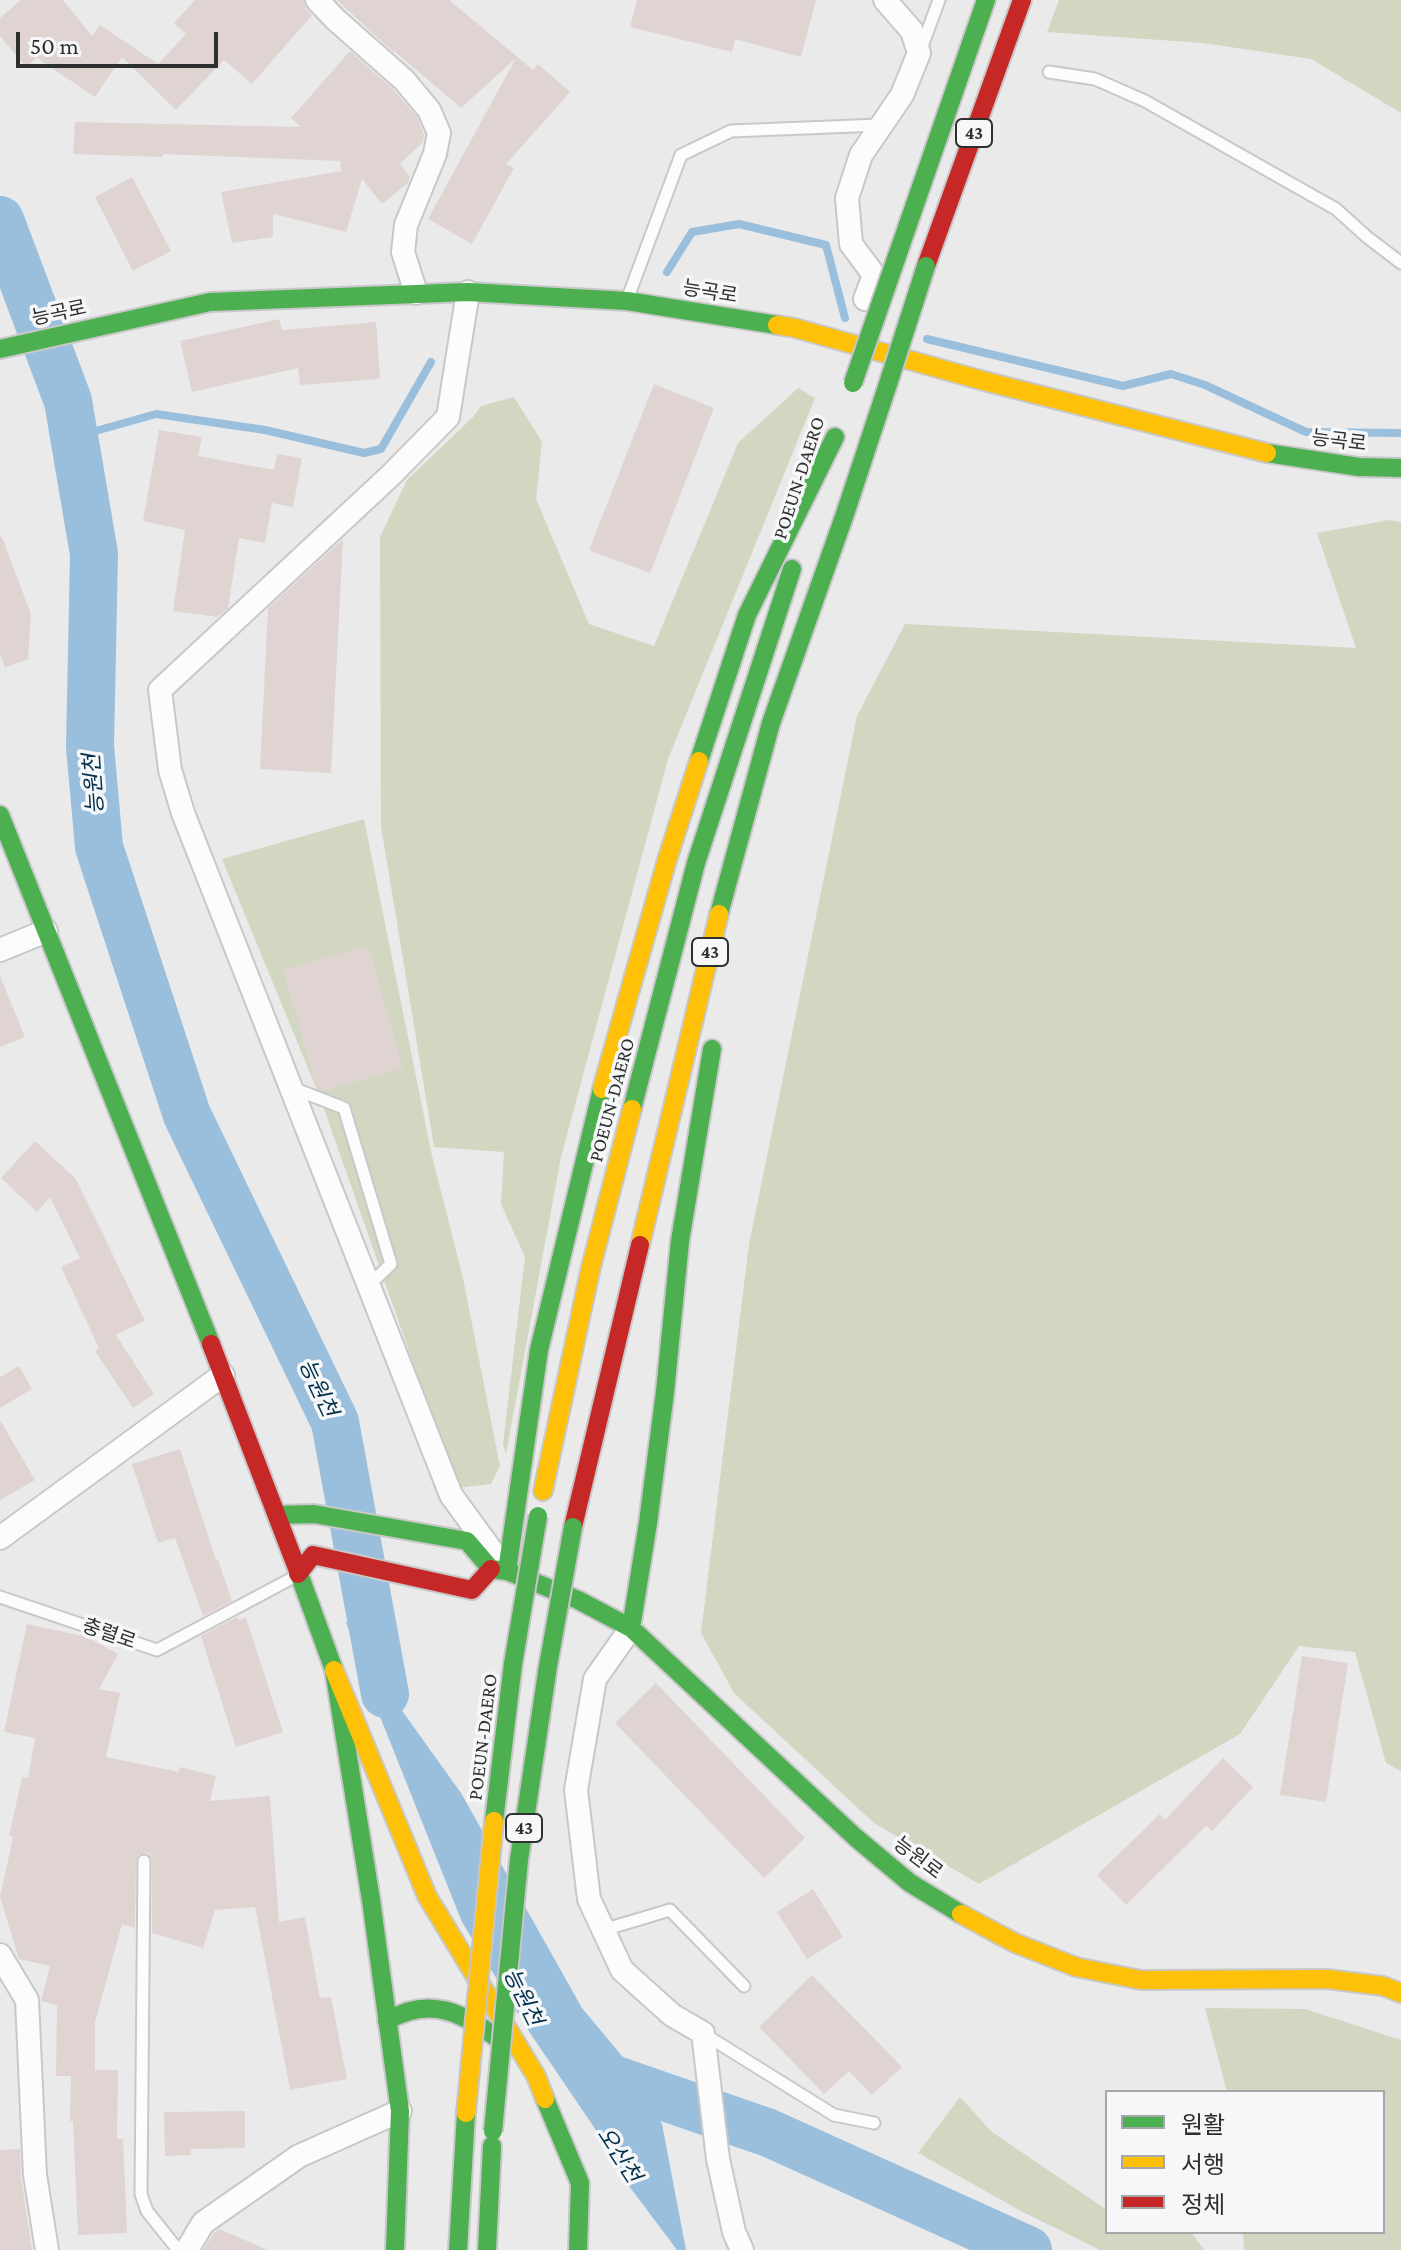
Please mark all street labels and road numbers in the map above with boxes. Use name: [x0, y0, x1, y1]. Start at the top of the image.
road number: 43: [956, 119, 992, 147]
street label: 능곡로: [681, 276, 739, 308]
street label: 능곡로: [30, 296, 88, 330]
street label: POEUN-DAERO: [768, 414, 830, 542]
street label: 능곡로: [1310, 426, 1368, 456]
road number: 43: [692, 938, 728, 966]
street label: POEUN-DAERO: [584, 1035, 640, 1165]
street label: 충렬로: [79, 1614, 139, 1654]
street label: POEUN-DAERO: [463, 1672, 503, 1802]
road number: 43: [506, 1814, 542, 1842]
street label: 능원로: [889, 1832, 947, 1884]

